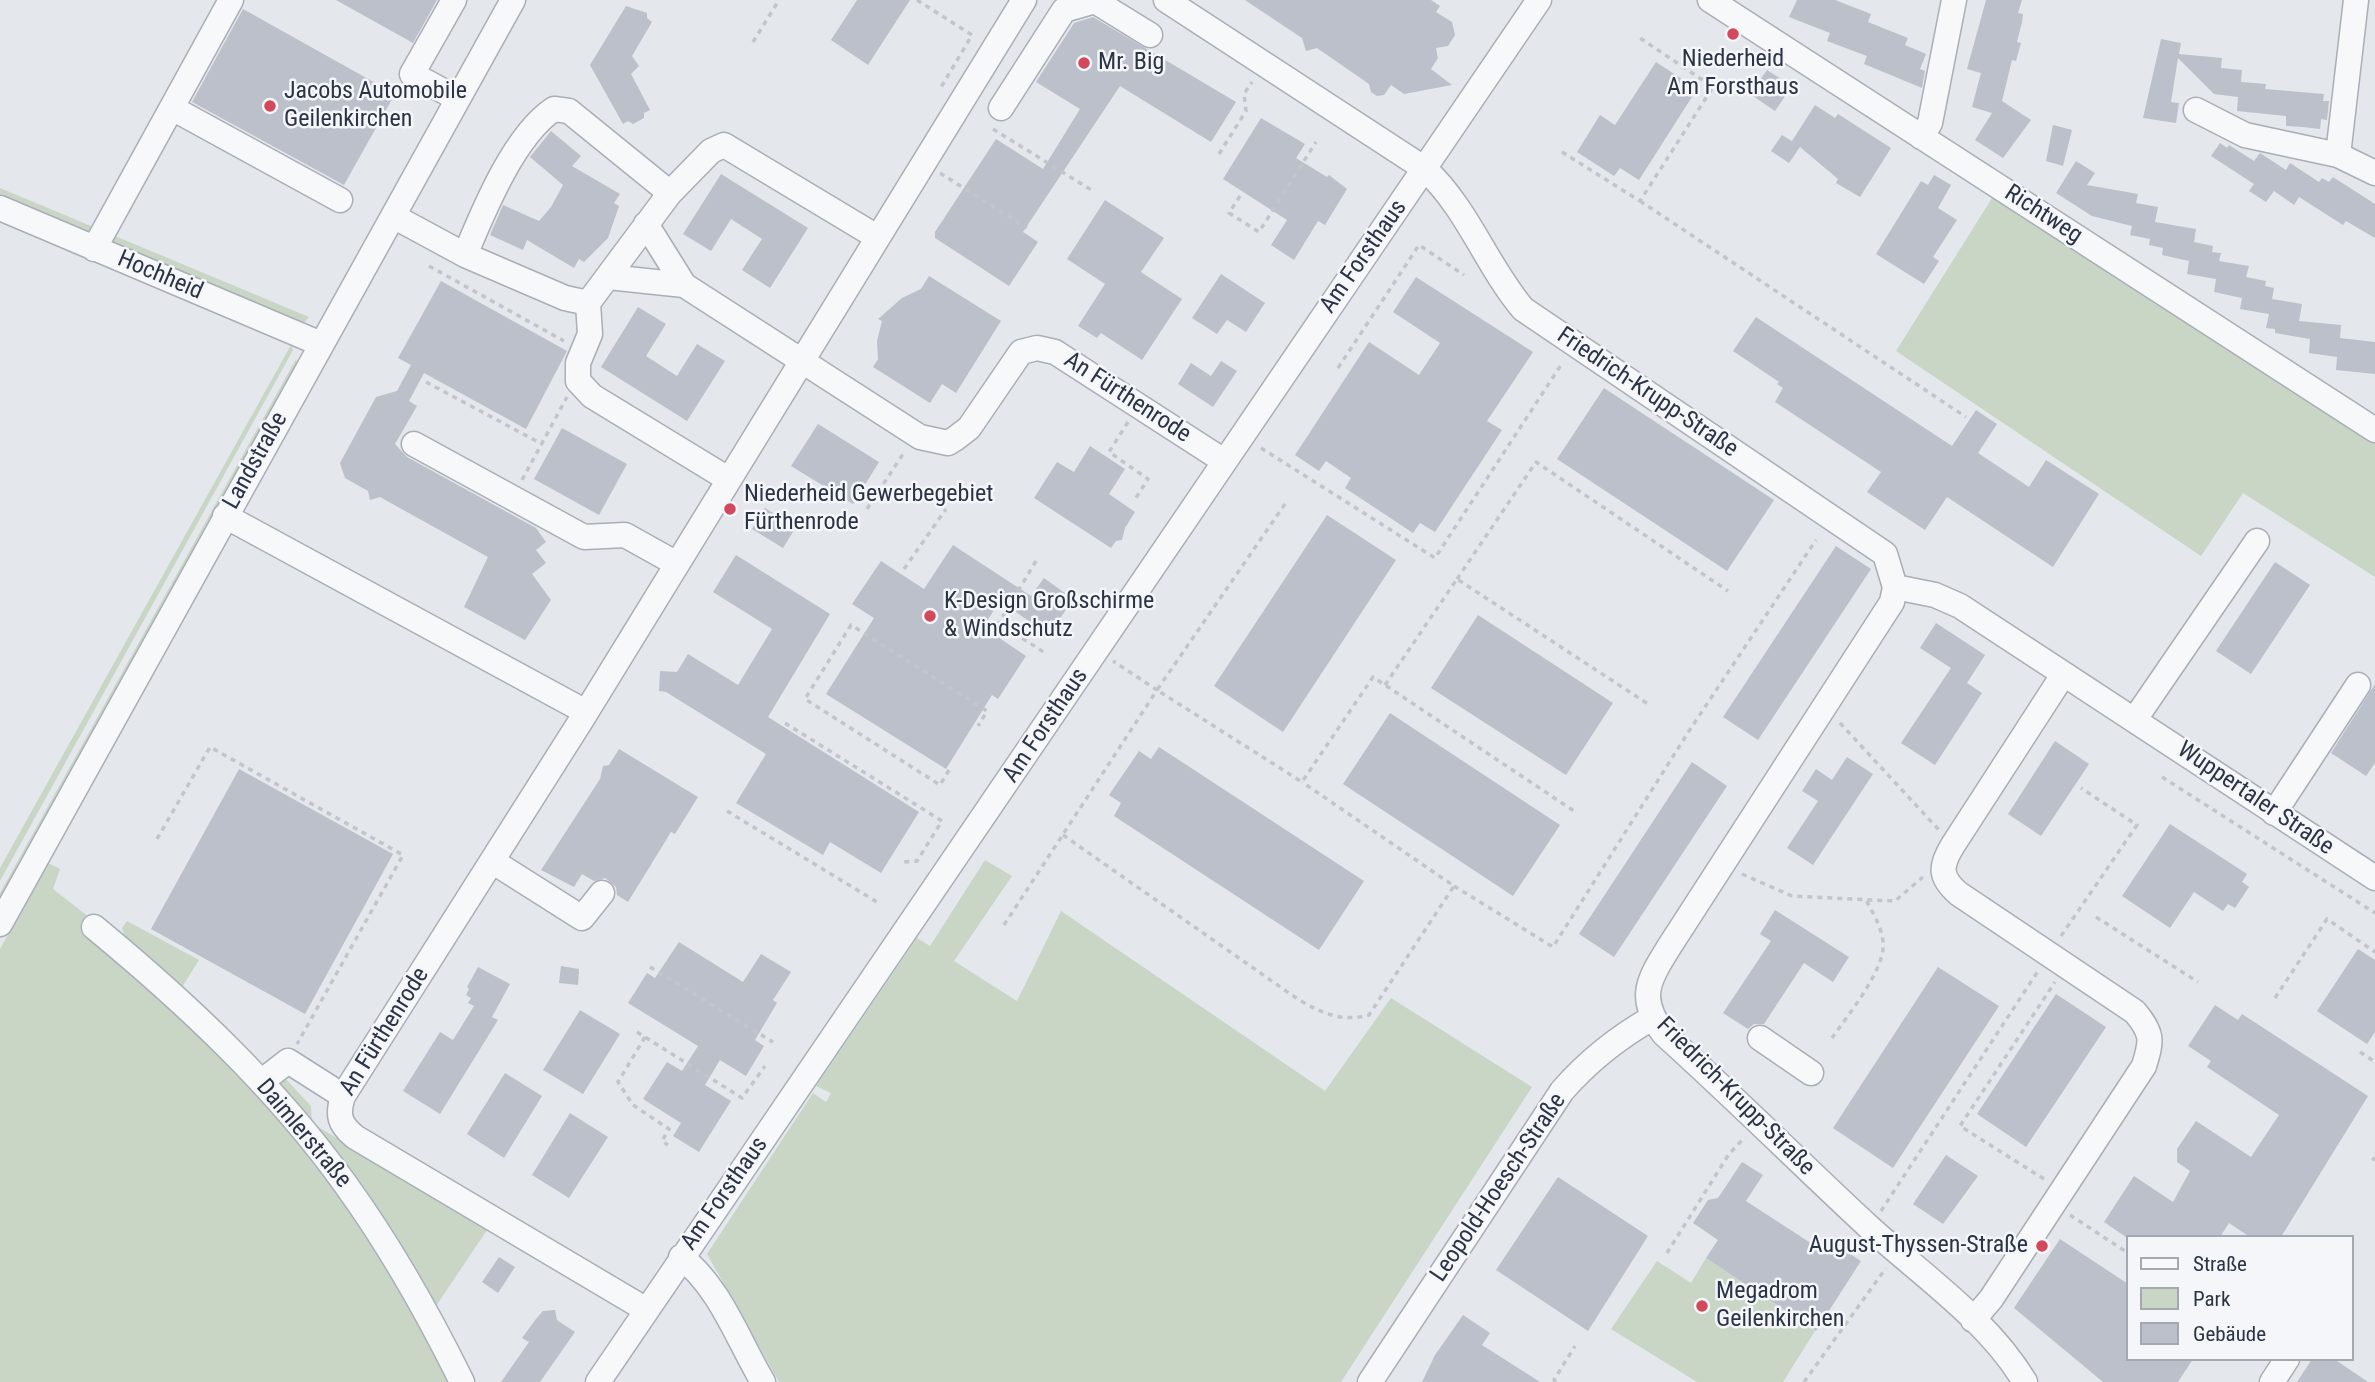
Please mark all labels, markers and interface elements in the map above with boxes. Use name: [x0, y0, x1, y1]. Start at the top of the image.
marker: Niederheid Am Forsthaus: [1725, 26, 1741, 42]
place label: Niederheid Am Forsthaus: [1667, 46, 1799, 102]
place label: Mr. Big: [1098, 49, 1164, 77]
marker: Mr. Big: [1076, 55, 1092, 71]
place label: Jacobs Automobile Geilenkirchen: [284, 78, 467, 134]
marker: Jacobs Automobile Geilenkirchen: [262, 98, 278, 114]
street label: Richtweg: [1999, 179, 2087, 251]
street label: Am Forsthaus: [1314, 195, 1414, 319]
street label: Hochheid: [113, 245, 207, 307]
street label: Friedrich-Krupp-Straße: [1551, 322, 1743, 464]
street label: An Fürthenrode: [1058, 346, 1196, 450]
street label: Landstraße: [218, 407, 294, 515]
place label: Niederheid Gewerbegebiet Fürthenrode: [744, 481, 993, 537]
marker: Niederheid Gewerbegebiet Fürthenrode: [722, 501, 738, 517]
place label: K-Design Großschirme & Windschutz: [944, 588, 1154, 644]
marker: K-Design Großschirme & Windschutz: [922, 608, 938, 624]
street label: Am Forsthaus: [997, 663, 1095, 789]
street label: Wuppertaler Straße: [2171, 736, 2339, 862]
street label: An Fürthenrode: [334, 963, 436, 1101]
street label: Friedrich-Krupp-Straße: [1650, 1012, 1820, 1182]
street label: Daimlerstraße: [249, 1074, 357, 1194]
street label: Leopold-Hoesch-Straße: [1425, 1088, 1573, 1288]
street label: Am Forsthaus: [675, 1132, 775, 1256]
place label: August-Thyssen-Straße: [1809, 1232, 2028, 1260]
legend: [2126, 1235, 2354, 1361]
marker: August-Thyssen-Straße: [2034, 1238, 2050, 1254]
text: Straße: [2193, 1252, 2247, 1276]
place label: Megadrom Geilenkirchen: [1716, 1278, 1844, 1334]
text: Park: [2193, 1287, 2230, 1311]
marker: Megadrom Geilenkirchen: [1694, 1298, 1710, 1314]
text: Gebäude: [2193, 1322, 2266, 1346]

